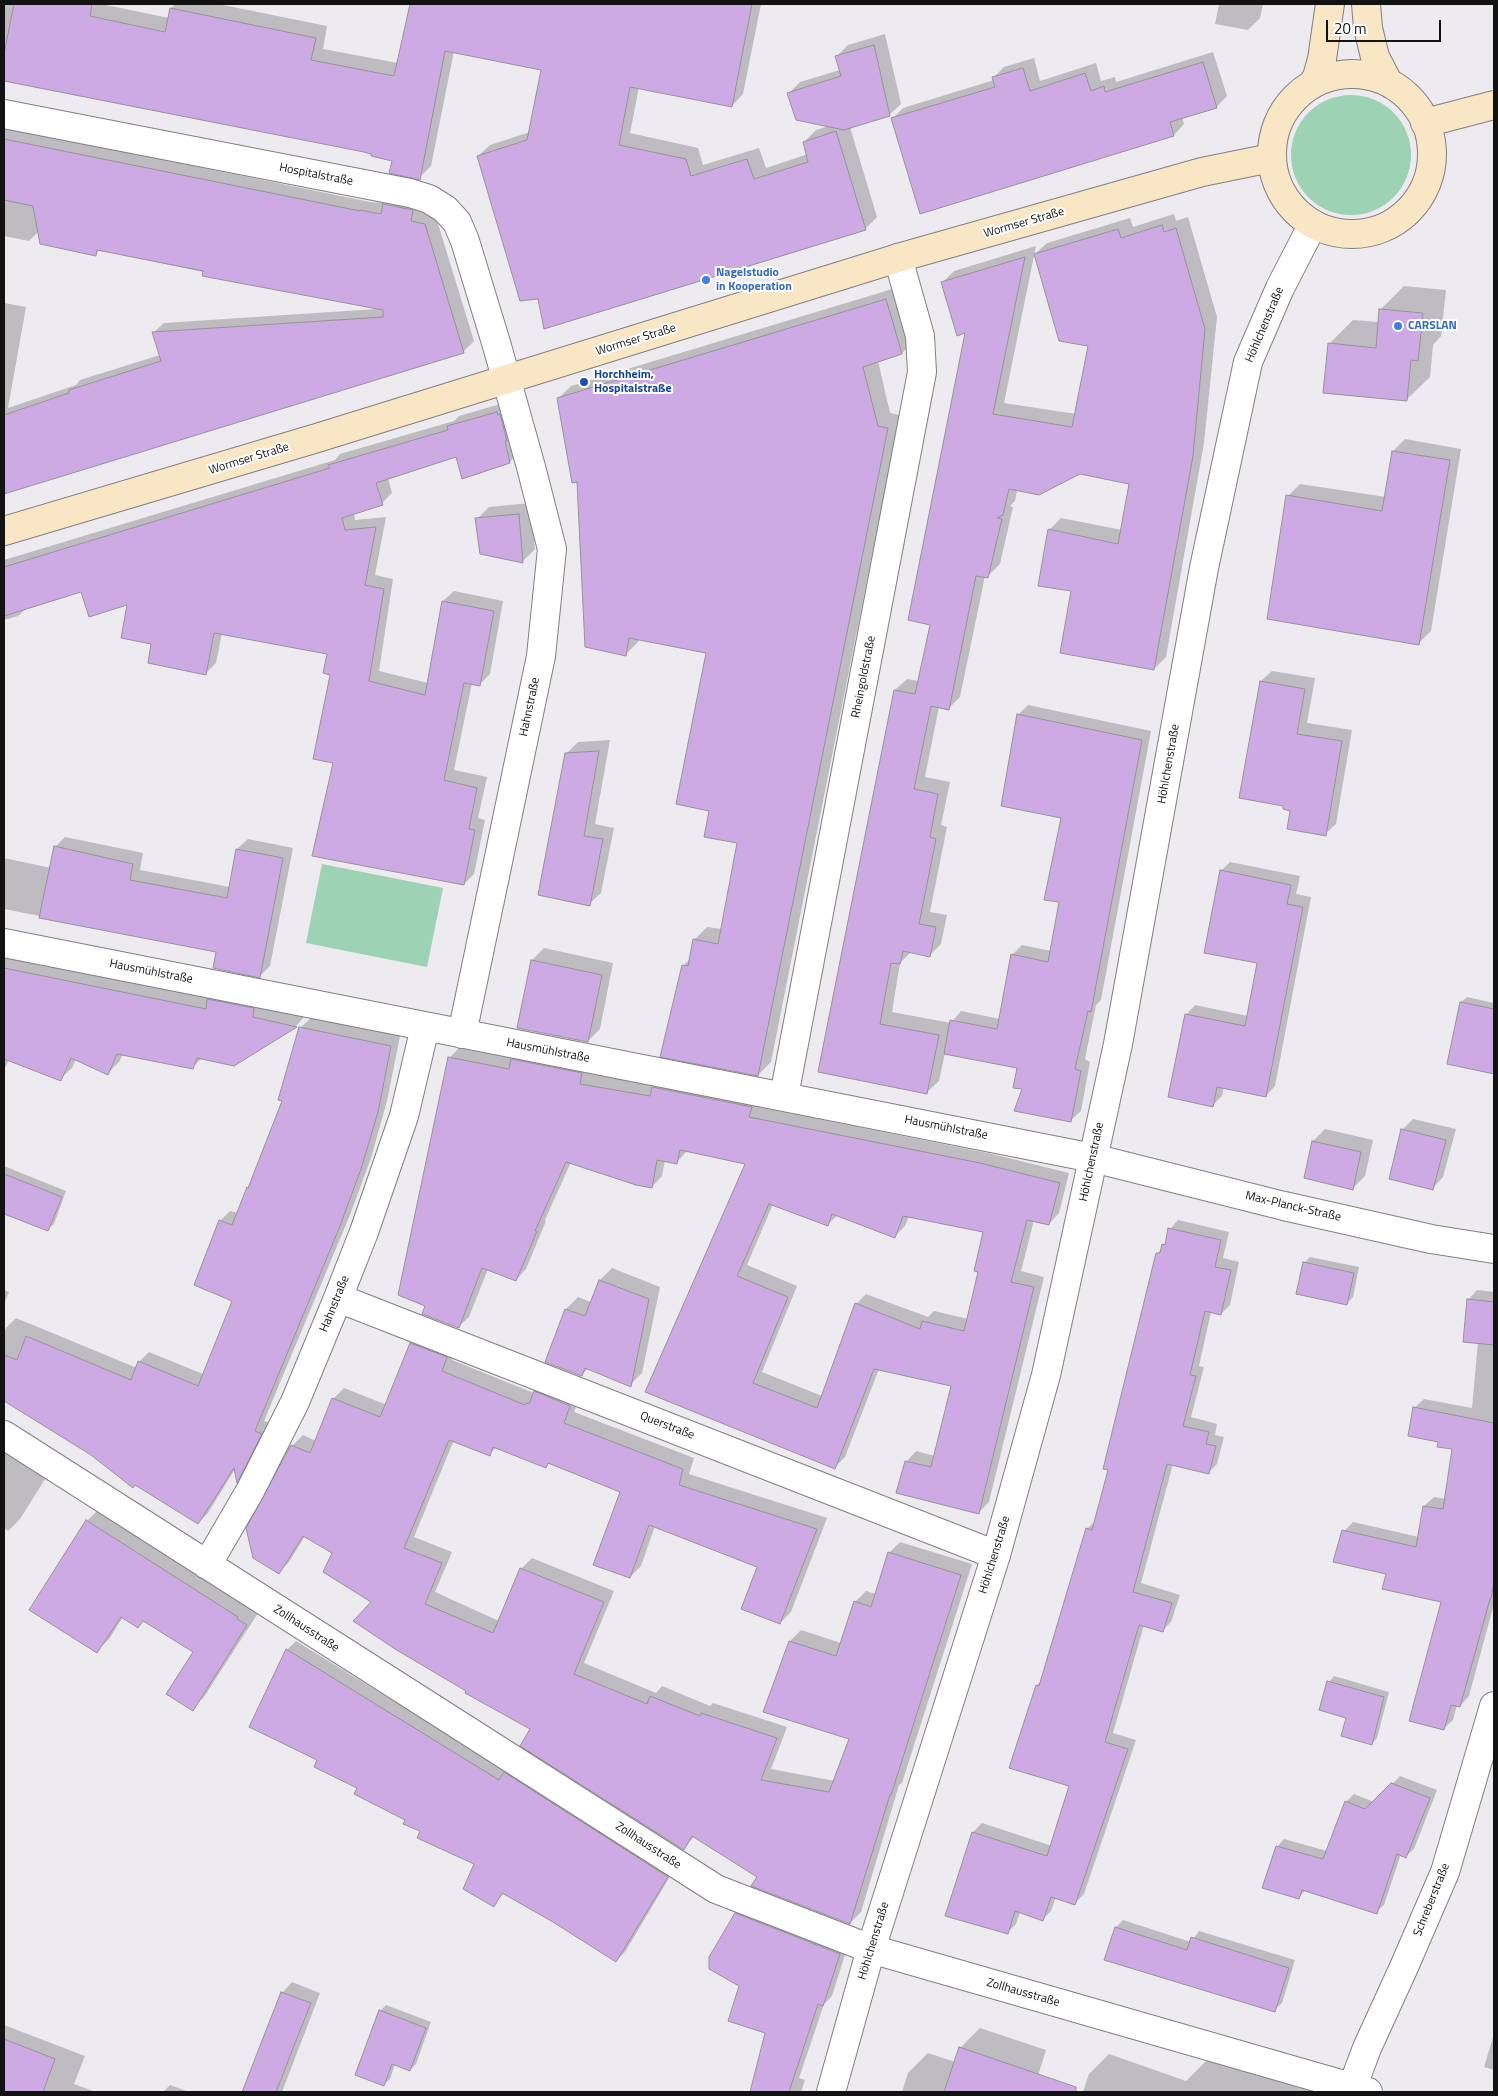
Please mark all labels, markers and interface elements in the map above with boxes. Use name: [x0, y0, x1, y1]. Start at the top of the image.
scale bar: [1328, 10, 1443, 42]
text: 20 m: [1334, 17, 1367, 40]
street label: Hospitalstraße: [278, 161, 354, 189]
street label: Wormser Straße: [982, 205, 1066, 241]
place label: Nagelstudio in Kooperation: [716, 266, 792, 294]
marker: Nagelstudio in Kooperation: [700, 274, 712, 286]
street label: Höhlchenstraße: [1243, 285, 1287, 365]
place label: CARSLAN: [1408, 319, 1457, 333]
marker: CARSLAN: [1392, 320, 1404, 332]
street label: Wormser Straße: [594, 321, 678, 359]
place label: Horchheim, Hospitalstraße: [594, 368, 672, 396]
marker: Horchheim, Hospitalstraße: [578, 376, 590, 388]
street label: Wormser Straße: [207, 440, 291, 478]
street label: Rheingoldstraße: [849, 635, 879, 719]
street label: Hahnstraße: [517, 676, 543, 738]
street label: Höhlchenstraße: [1155, 723, 1183, 805]
street label: Hausmühlstraße: [108, 957, 194, 987]
street label: Hausmühlstraße: [505, 1036, 591, 1066]
street label: Hausmühlstraße: [903, 1113, 989, 1143]
street label: Höhlchenstraße: [1077, 1121, 1107, 1203]
street label: Max-Planck-Straße: [1244, 1189, 1342, 1225]
street label: Hahnstraße: [317, 1274, 353, 1334]
street label: Querstraße: [638, 1409, 696, 1443]
street label: Höhlchenstraße: [976, 1514, 1014, 1596]
street label: Zollhausstraße: [270, 1602, 342, 1656]
street label: Zollhausstraße: [612, 1819, 684, 1873]
street label: Schreberstraße: [1411, 1861, 1453, 1939]
street label: Höhlchenstraße: [855, 1900, 893, 1982]
street label: Zollhausstraße: [985, 1976, 1061, 2010]

